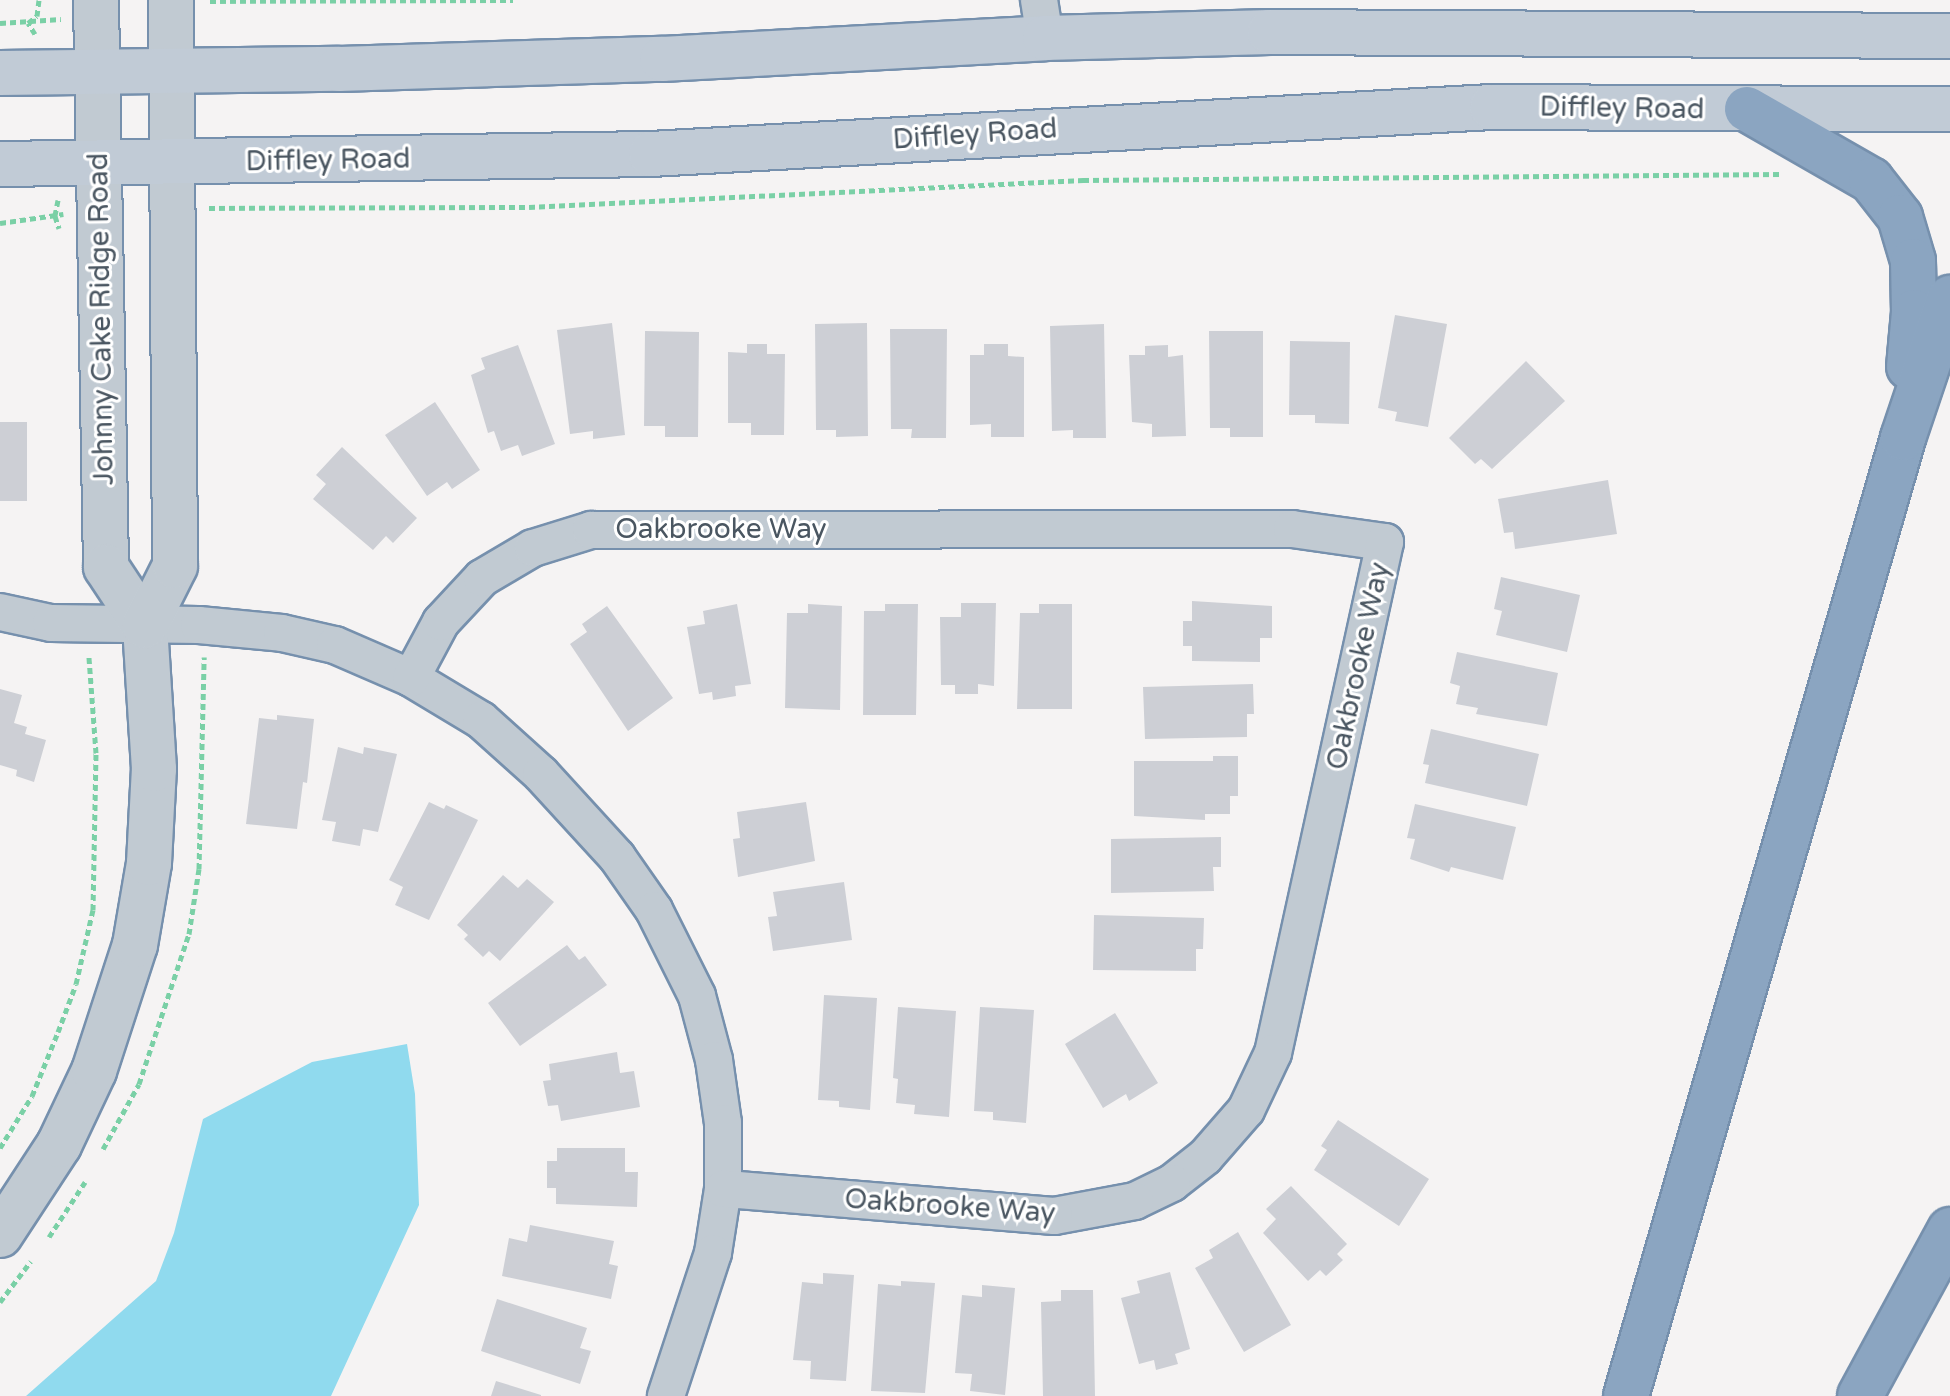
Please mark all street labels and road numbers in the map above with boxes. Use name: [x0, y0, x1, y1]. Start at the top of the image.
street label: Diffley Road: [1539, 90, 1705, 126]
street label: Diffley Road: [892, 111, 1058, 157]
street label: Diffley Road: [245, 142, 411, 178]
street label: Johnny Cake Ridge Road: [81, 153, 121, 485]
street label: Oakbrooke Way: [615, 512, 827, 546]
street label: Oakbrooke Way: [1320, 559, 1396, 773]
street label: Oakbrooke Way: [843, 1182, 1057, 1230]

